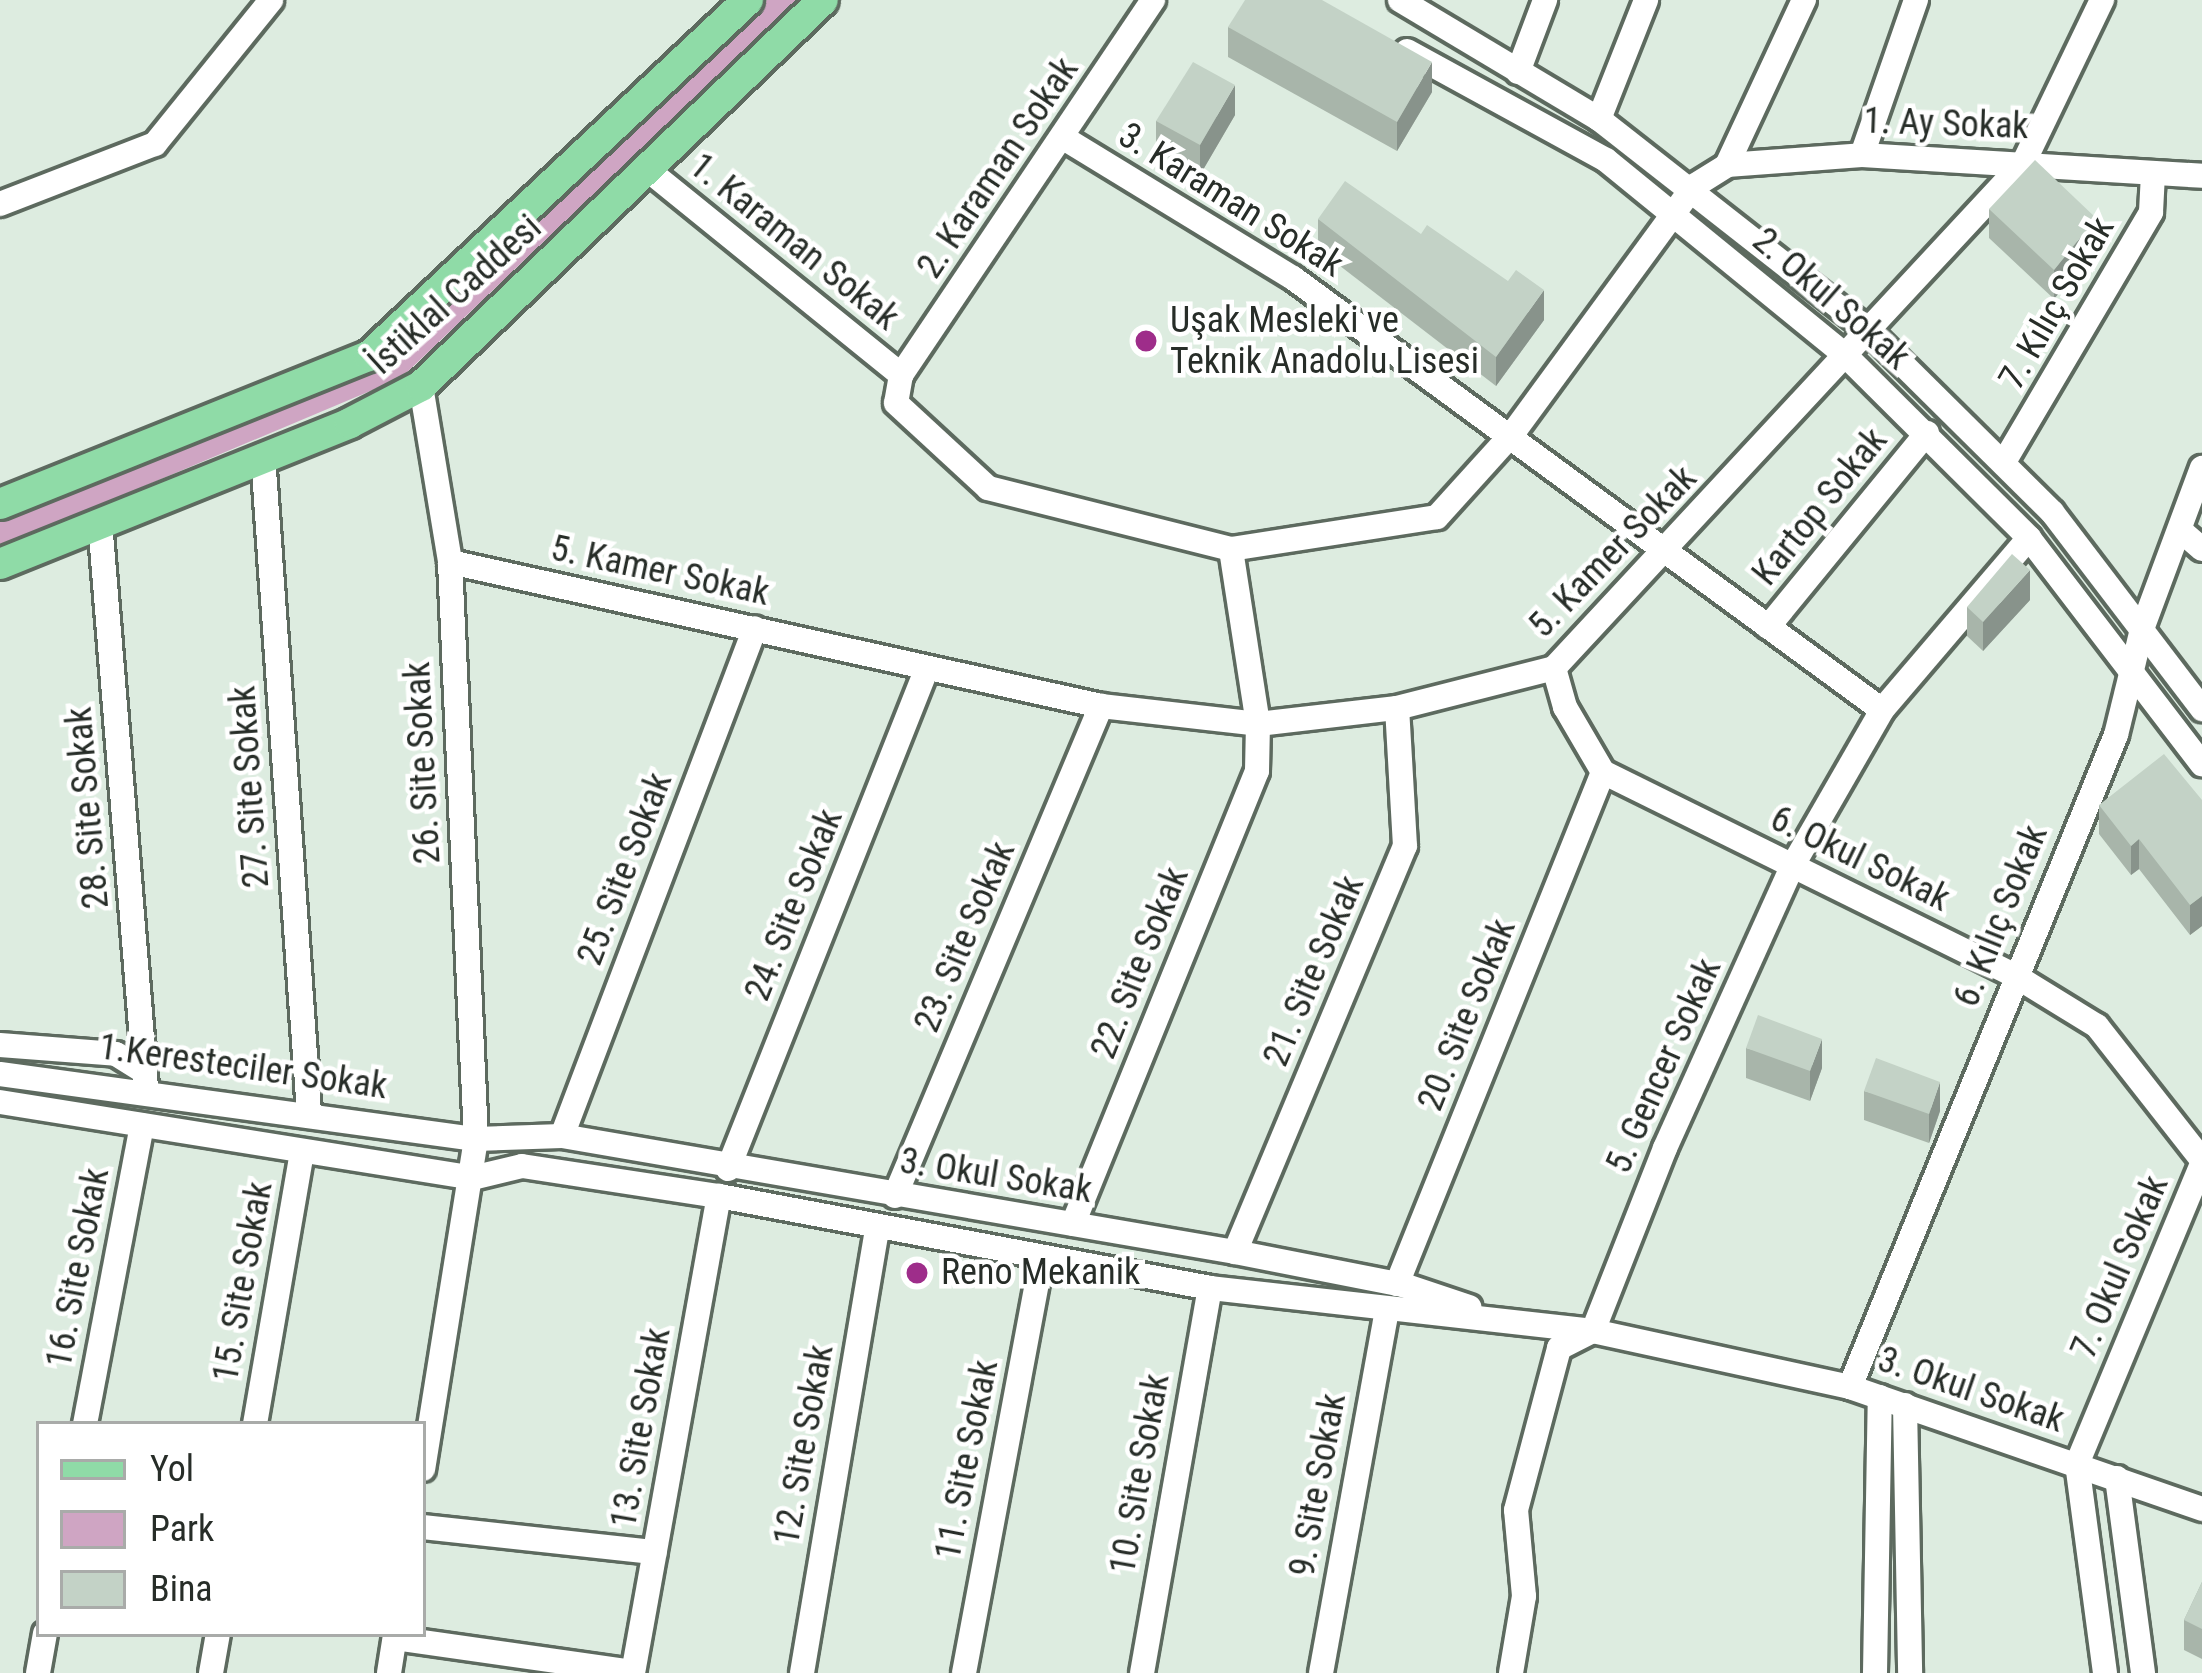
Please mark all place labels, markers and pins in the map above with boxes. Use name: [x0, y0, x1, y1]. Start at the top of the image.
place label: Uşak Mesleki ve Teknik Anadolu Lisesi: [1170, 298, 1479, 383]
marker: Uşak Mesleki ve Teknik Anadolu Lisesi: [1133, 328, 1159, 354]
place label: Reno Mekanik: [941, 1251, 1140, 1295]
marker: Reno Mekanik: [904, 1260, 930, 1286]

